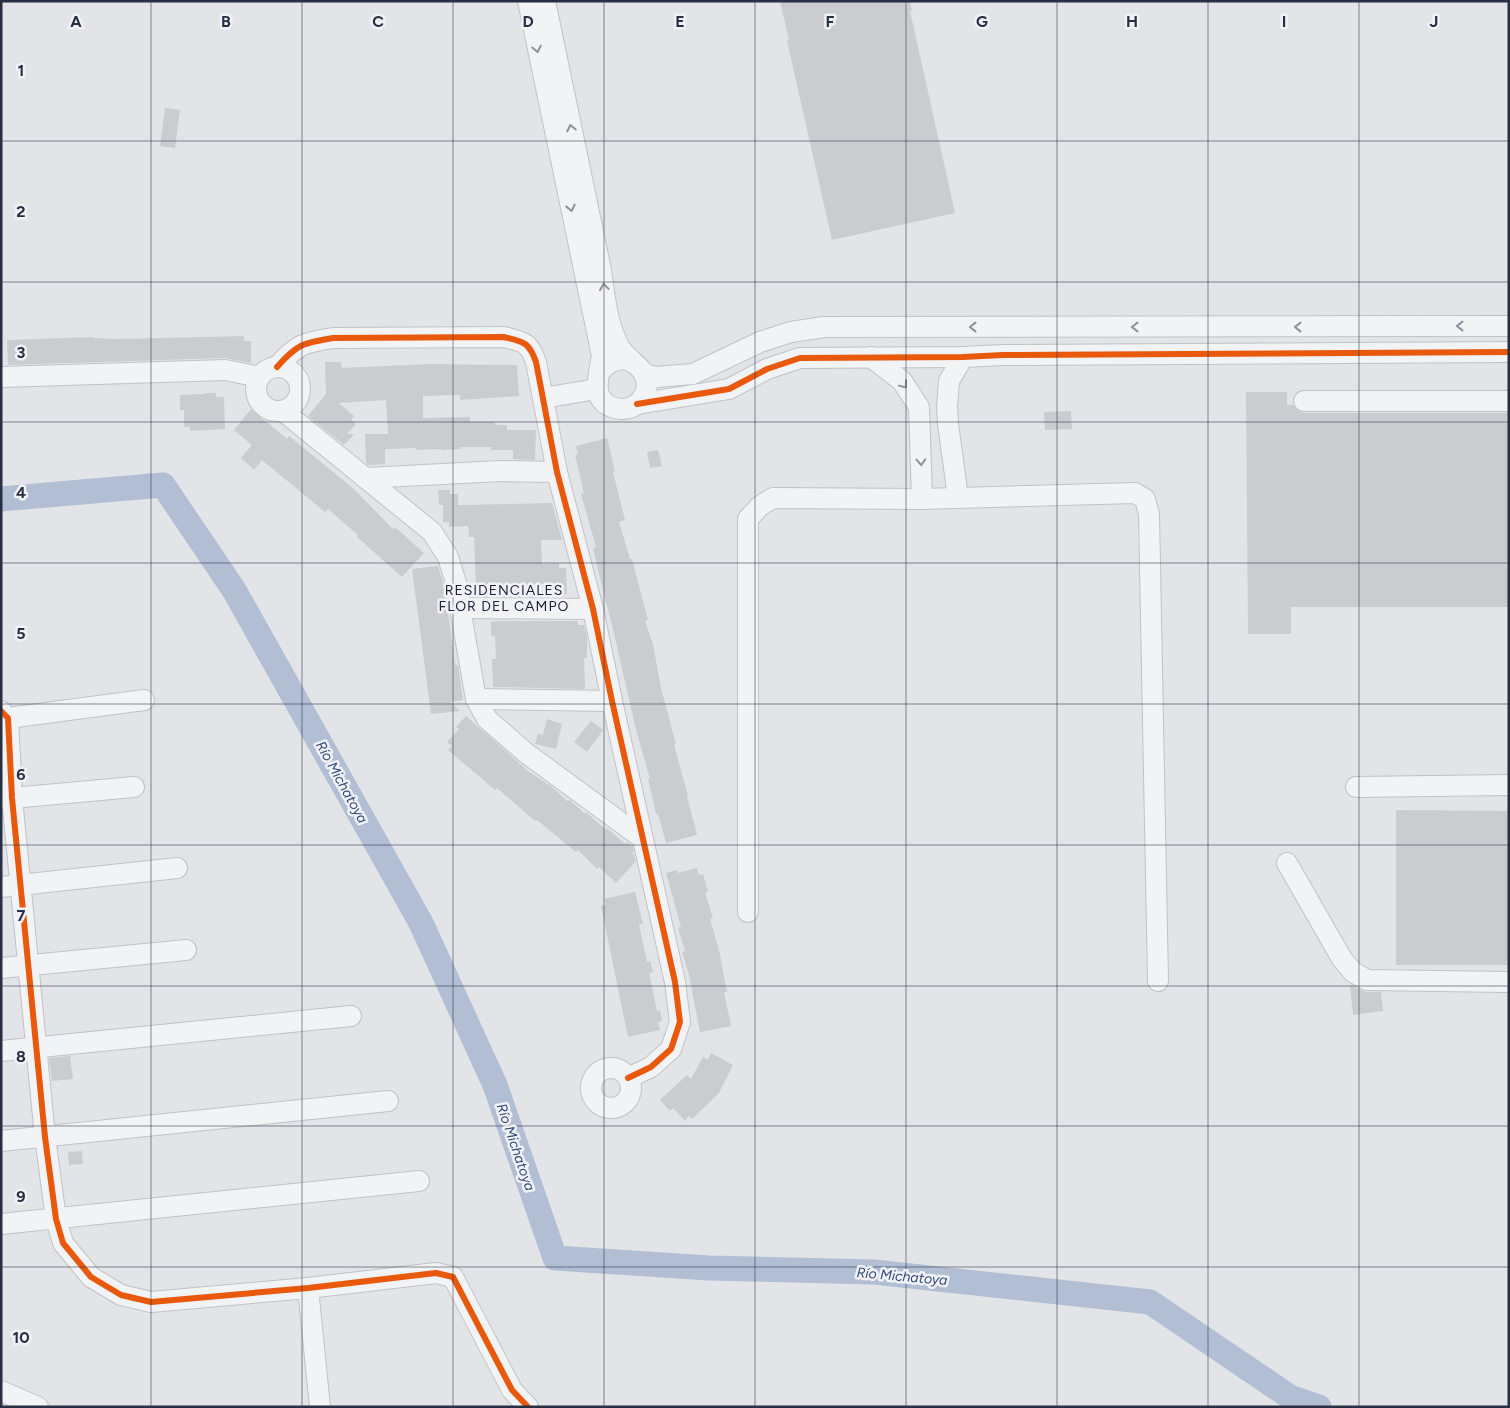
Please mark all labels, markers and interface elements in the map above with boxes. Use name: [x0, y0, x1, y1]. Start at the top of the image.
text: A: [70, 12, 82, 31]
text: B: [221, 12, 231, 31]
text: C: [372, 12, 384, 31]
text: D: [522, 12, 534, 31]
text: E: [675, 12, 685, 31]
text: F: [826, 12, 835, 31]
text: G: [976, 12, 988, 31]
text: H: [1126, 12, 1138, 31]
text: I: [1282, 12, 1286, 31]
text: J: [1430, 12, 1438, 31]
one-way arrow: [532, 45, 542, 54]
text: 1: [18, 61, 24, 80]
one-way arrow: [566, 123, 577, 132]
text: 2: [16, 202, 26, 221]
one-way arrow: [565, 204, 576, 213]
one-way arrow: [599, 282, 609, 291]
one-way arrow: [1456, 321, 1464, 331]
one-way arrow: [968, 322, 976, 332]
one-way arrow: [1131, 322, 1138, 332]
one-way arrow: [1293, 322, 1301, 332]
text: 3: [17, 343, 26, 362]
one-way arrow: [898, 379, 907, 389]
one-way arrow: [915, 458, 926, 466]
text: 4: [16, 483, 26, 502]
district label: RESIDENCIALES FLOR DEL CAMPO: [439, 582, 569, 615]
text: 5: [16, 624, 26, 643]
water label: Río Michatoya: [312, 738, 371, 826]
text: 6: [16, 765, 26, 784]
text: 7: [17, 906, 26, 925]
text: 8: [16, 1047, 26, 1066]
water label: Río Michatoya: [493, 1101, 538, 1193]
text: 9: [16, 1187, 26, 1206]
water label: Río Michatoya: [856, 1264, 948, 1289]
text: 10: [12, 1328, 30, 1347]

